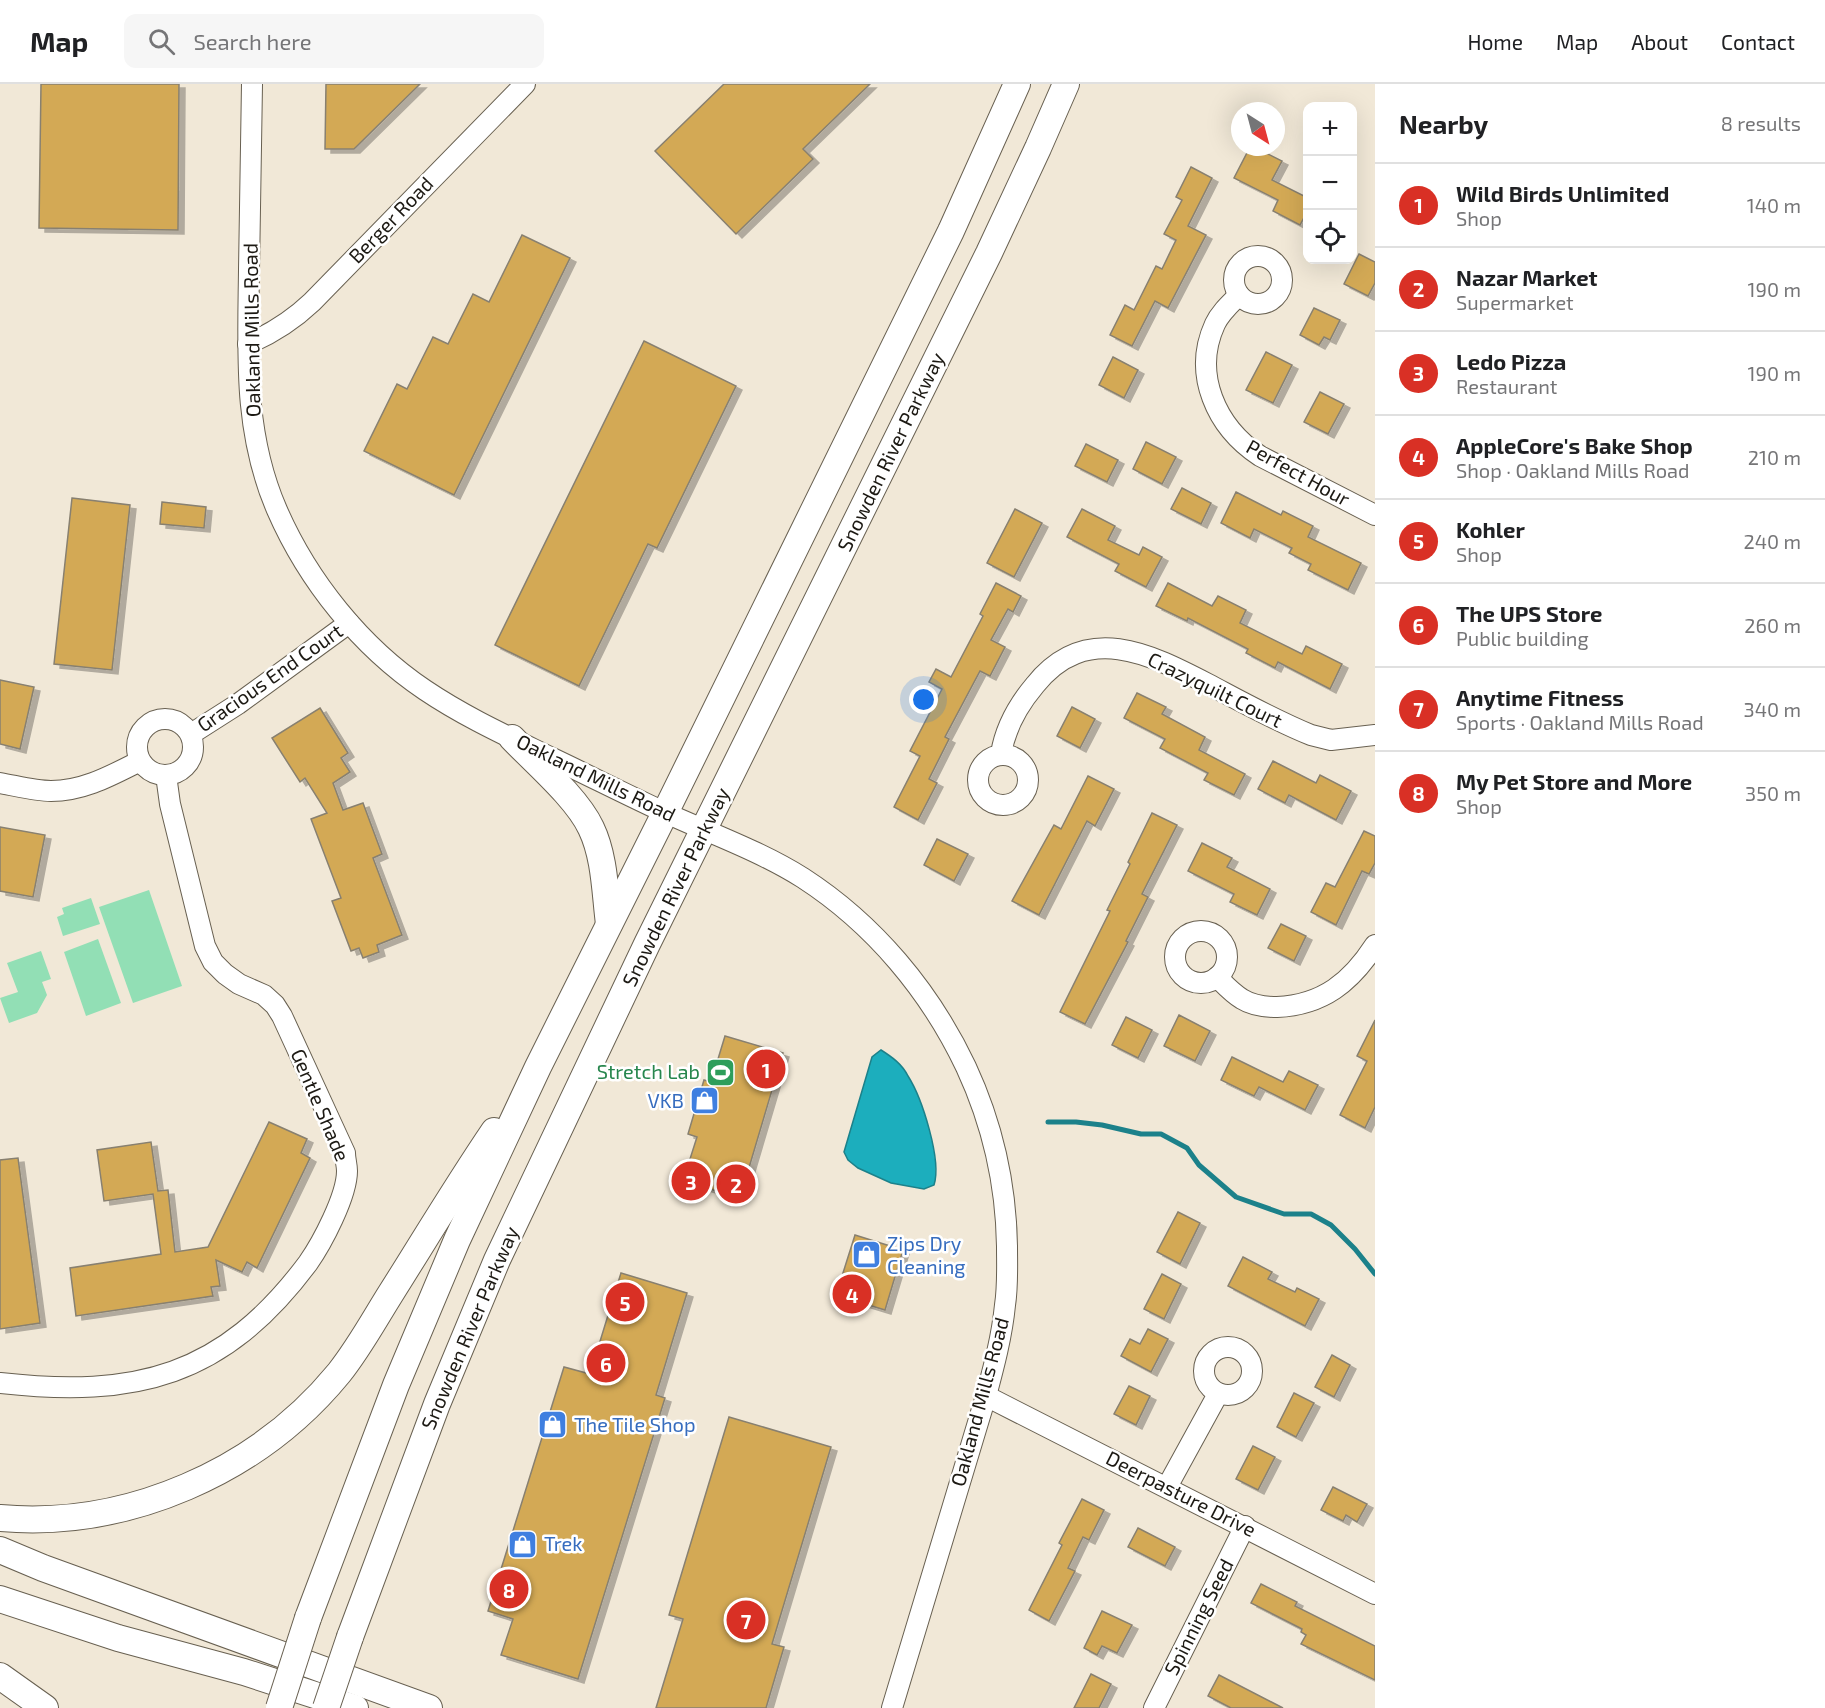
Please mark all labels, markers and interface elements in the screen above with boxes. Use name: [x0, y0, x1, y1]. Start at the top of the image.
search box: [124, 14, 544, 68]
text: Map: [30, 24, 88, 58]
icon: search: [145, 25, 178, 58]
text: Search here: [193, 28, 312, 54]
text: Home: [1467, 29, 1523, 54]
text: Map: [1556, 29, 1598, 54]
text: About: [1631, 29, 1688, 54]
text: Contact: [1721, 29, 1795, 54]
north arrow: [1231, 102, 1285, 156]
map controls: [1303, 102, 1357, 264]
button: +: [1303, 102, 1357, 156]
text: Nearby: [1399, 108, 1488, 139]
text: 8 results: [1721, 111, 1801, 135]
button: −: [1303, 156, 1357, 210]
street label: Berger Road: [343, 171, 437, 268]
text: Wild Birds Unlimited: [1456, 180, 1669, 206]
text: 1: [1414, 193, 1423, 217]
text: 140 m: [1747, 193, 1801, 217]
text: Shop: [1456, 206, 1502, 230]
button: locate: [1303, 210, 1357, 264]
street label: Oakland Mills Road: [237, 243, 265, 417]
text: Nazar Market: [1456, 264, 1598, 290]
text: 2: [1413, 277, 1424, 301]
text: 190 m: [1748, 277, 1801, 301]
text: Supermarket: [1456, 290, 1574, 314]
street label: Snowden River Parkway: [831, 348, 949, 555]
text: Ledo Pizza: [1456, 348, 1566, 374]
text: 3: [1413, 361, 1424, 385]
text: 190 m: [1748, 361, 1801, 385]
text: Restaurant: [1456, 374, 1557, 398]
text: AppleCore's Bake Shop: [1456, 432, 1693, 458]
street label: Perfect Hour: [1243, 434, 1354, 510]
text: 4: [1412, 445, 1425, 469]
text: 210 m: [1748, 445, 1801, 469]
text: Shop · Oakland Mills Road: [1456, 458, 1689, 482]
text: Kohler: [1456, 516, 1525, 542]
text: 5: [1413, 529, 1424, 553]
text: 240 m: [1743, 529, 1801, 553]
text: Shop: [1456, 542, 1502, 566]
text: The UPS Store: [1456, 600, 1602, 626]
text: 6: [1413, 613, 1424, 637]
text: 260 m: [1744, 613, 1801, 637]
street label: Gracious End Court: [192, 618, 347, 736]
text: Public building: [1456, 626, 1589, 650]
street label: Crazyquilt Court: [1144, 646, 1287, 732]
text: Anytime Fitness: [1456, 684, 1624, 710]
your location: [909, 685, 938, 714]
text: 7: [1413, 697, 1424, 721]
text: 340 m: [1744, 697, 1801, 721]
text: Sports · Oakland Mills Road: [1456, 710, 1704, 734]
street label: Oakland Mills Road: [513, 728, 680, 826]
text: My Pet Store and More: [1456, 768, 1692, 794]
text: 8: [1412, 781, 1425, 805]
text: 350 m: [1745, 781, 1801, 805]
street label: Snowden River Parkway: [616, 783, 734, 990]
text: Shop: [1456, 794, 1502, 818]
street label: Gentle Shade: [286, 1045, 355, 1164]
pin: 1: [746, 1046, 786, 1092]
sports icon: Stretch Lab: [705, 1056, 737, 1088]
place label: Stretch Lab: [597, 1059, 700, 1083]
shop icon: VKB: [689, 1085, 721, 1117]
place label: VKB: [648, 1088, 684, 1112]
pin: 3: [672, 1158, 710, 1204]
pin: 2: [716, 1162, 756, 1206]
street label: Snowden River Parkway: [415, 1222, 523, 1433]
place label: Zips Dry Cleaning: [887, 1231, 965, 1278]
shop icon: Zips Dry Cleaning: [850, 1239, 882, 1271]
pin: 4: [832, 1272, 872, 1316]
pin: 5: [606, 1280, 644, 1324]
street label: Oakland Mills Road: [945, 1315, 1013, 1489]
pin: 6: [586, 1340, 626, 1386]
shop icon: The Tile Shop: [537, 1409, 569, 1441]
place label: The Tile Shop: [574, 1412, 696, 1436]
street label: Deerpasture Drive: [1103, 1445, 1260, 1541]
shop icon: Trek: [507, 1528, 539, 1560]
place label: Trek: [544, 1531, 582, 1555]
street label: Spinning Seed: [1158, 1554, 1238, 1679]
pin: 8: [490, 1566, 528, 1612]
pin: 7: [726, 1598, 766, 1642]

